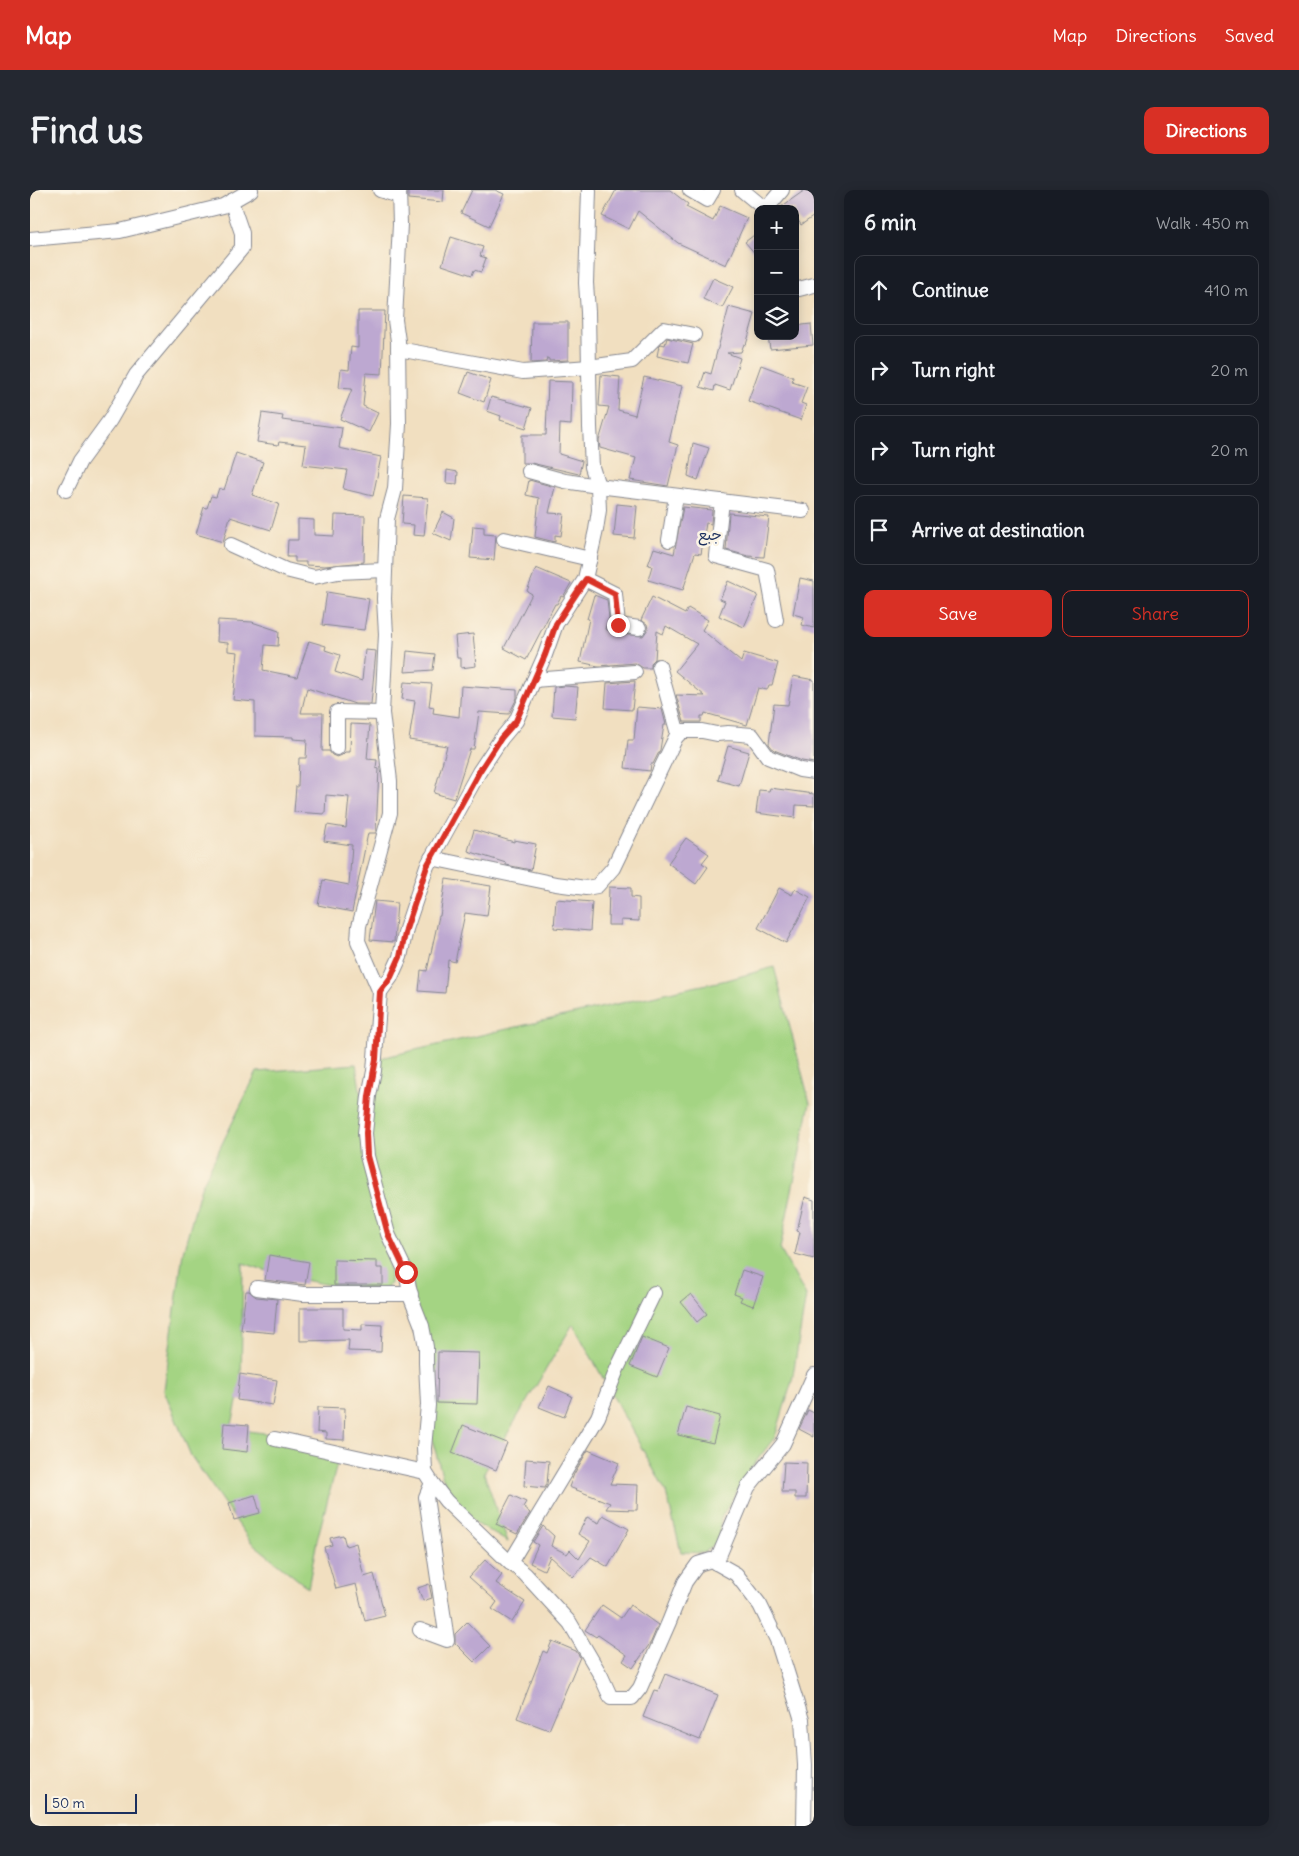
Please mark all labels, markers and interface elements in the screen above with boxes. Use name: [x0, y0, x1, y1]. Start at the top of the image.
text: Map: [25, 20, 72, 50]
text: Map: [1052, 24, 1087, 47]
text: Directions: [1115, 24, 1197, 47]
text: Saved: [1225, 24, 1274, 47]
button: Directions: [1144, 107, 1269, 154]
text: Find us: [30, 108, 143, 152]
map controls: [754, 205, 799, 340]
button: +: [754, 205, 799, 250]
text: 6 min: [864, 209, 916, 236]
text: Walk · 450 m: [1156, 213, 1249, 233]
button: −: [754, 250, 799, 295]
icon: ahead: [865, 276, 893, 304]
text: Continue: [912, 278, 989, 302]
text: 410 m: [1204, 280, 1248, 300]
button: layers: [754, 295, 799, 340]
icon: right: [865, 356, 893, 384]
text: Turn right: [912, 358, 995, 382]
text: 20 m: [1211, 360, 1248, 380]
icon: right: [865, 436, 893, 464]
text: Turn right: [912, 438, 995, 462]
text: 20 m: [1211, 440, 1248, 460]
icon: arrive: [865, 516, 893, 544]
text: Arrive at destination: [912, 518, 1085, 542]
district label: جبع: [698, 525, 722, 546]
button: Save: [864, 590, 1052, 637]
button: Share: [1062, 590, 1249, 637]
route end: [607, 614, 630, 637]
route start: [395, 1261, 418, 1284]
scale bar: [45, 1791, 138, 1814]
text: 50 m: [52, 1794, 85, 1812]

